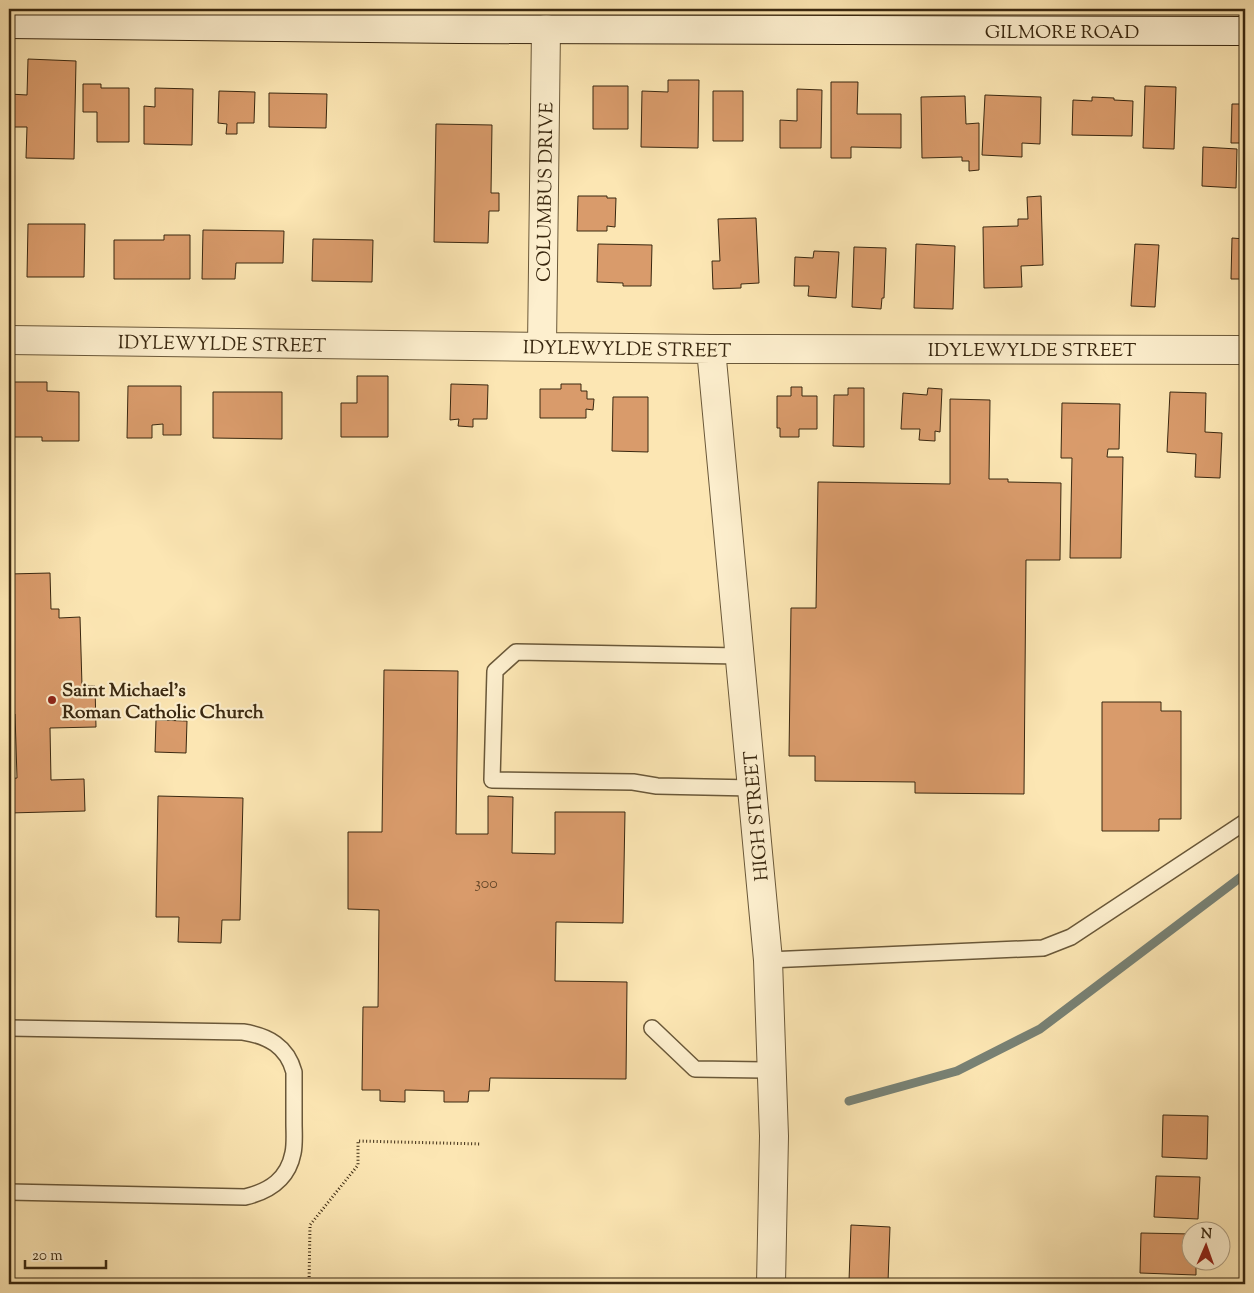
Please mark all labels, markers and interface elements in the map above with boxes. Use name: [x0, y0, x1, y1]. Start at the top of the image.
street label: GILMORE ROAD: [985, 20, 1139, 47]
street label: COLUMBUS DRIVE: [531, 101, 562, 282]
street label: IDYLEWYLDE STREET: [118, 330, 326, 361]
street label: IDYLEWYLDE STREET: [523, 335, 731, 366]
street label: IDYLEWYLDE STREET: [928, 338, 1136, 365]
place label: Saint Michael's Roman Catholic Church: [62, 678, 265, 727]
marker: Saint Michael's Roman Catholic Church: [46, 694, 58, 706]
street label: HIGH STREET: [738, 750, 777, 882]
house number: 300: [474, 873, 498, 896]
north arrow: [1182, 1220, 1232, 1270]
text: N: [1200, 1225, 1212, 1245]
scale bar: [25, 1238, 106, 1270]
text: 20 m: [32, 1246, 63, 1267]

